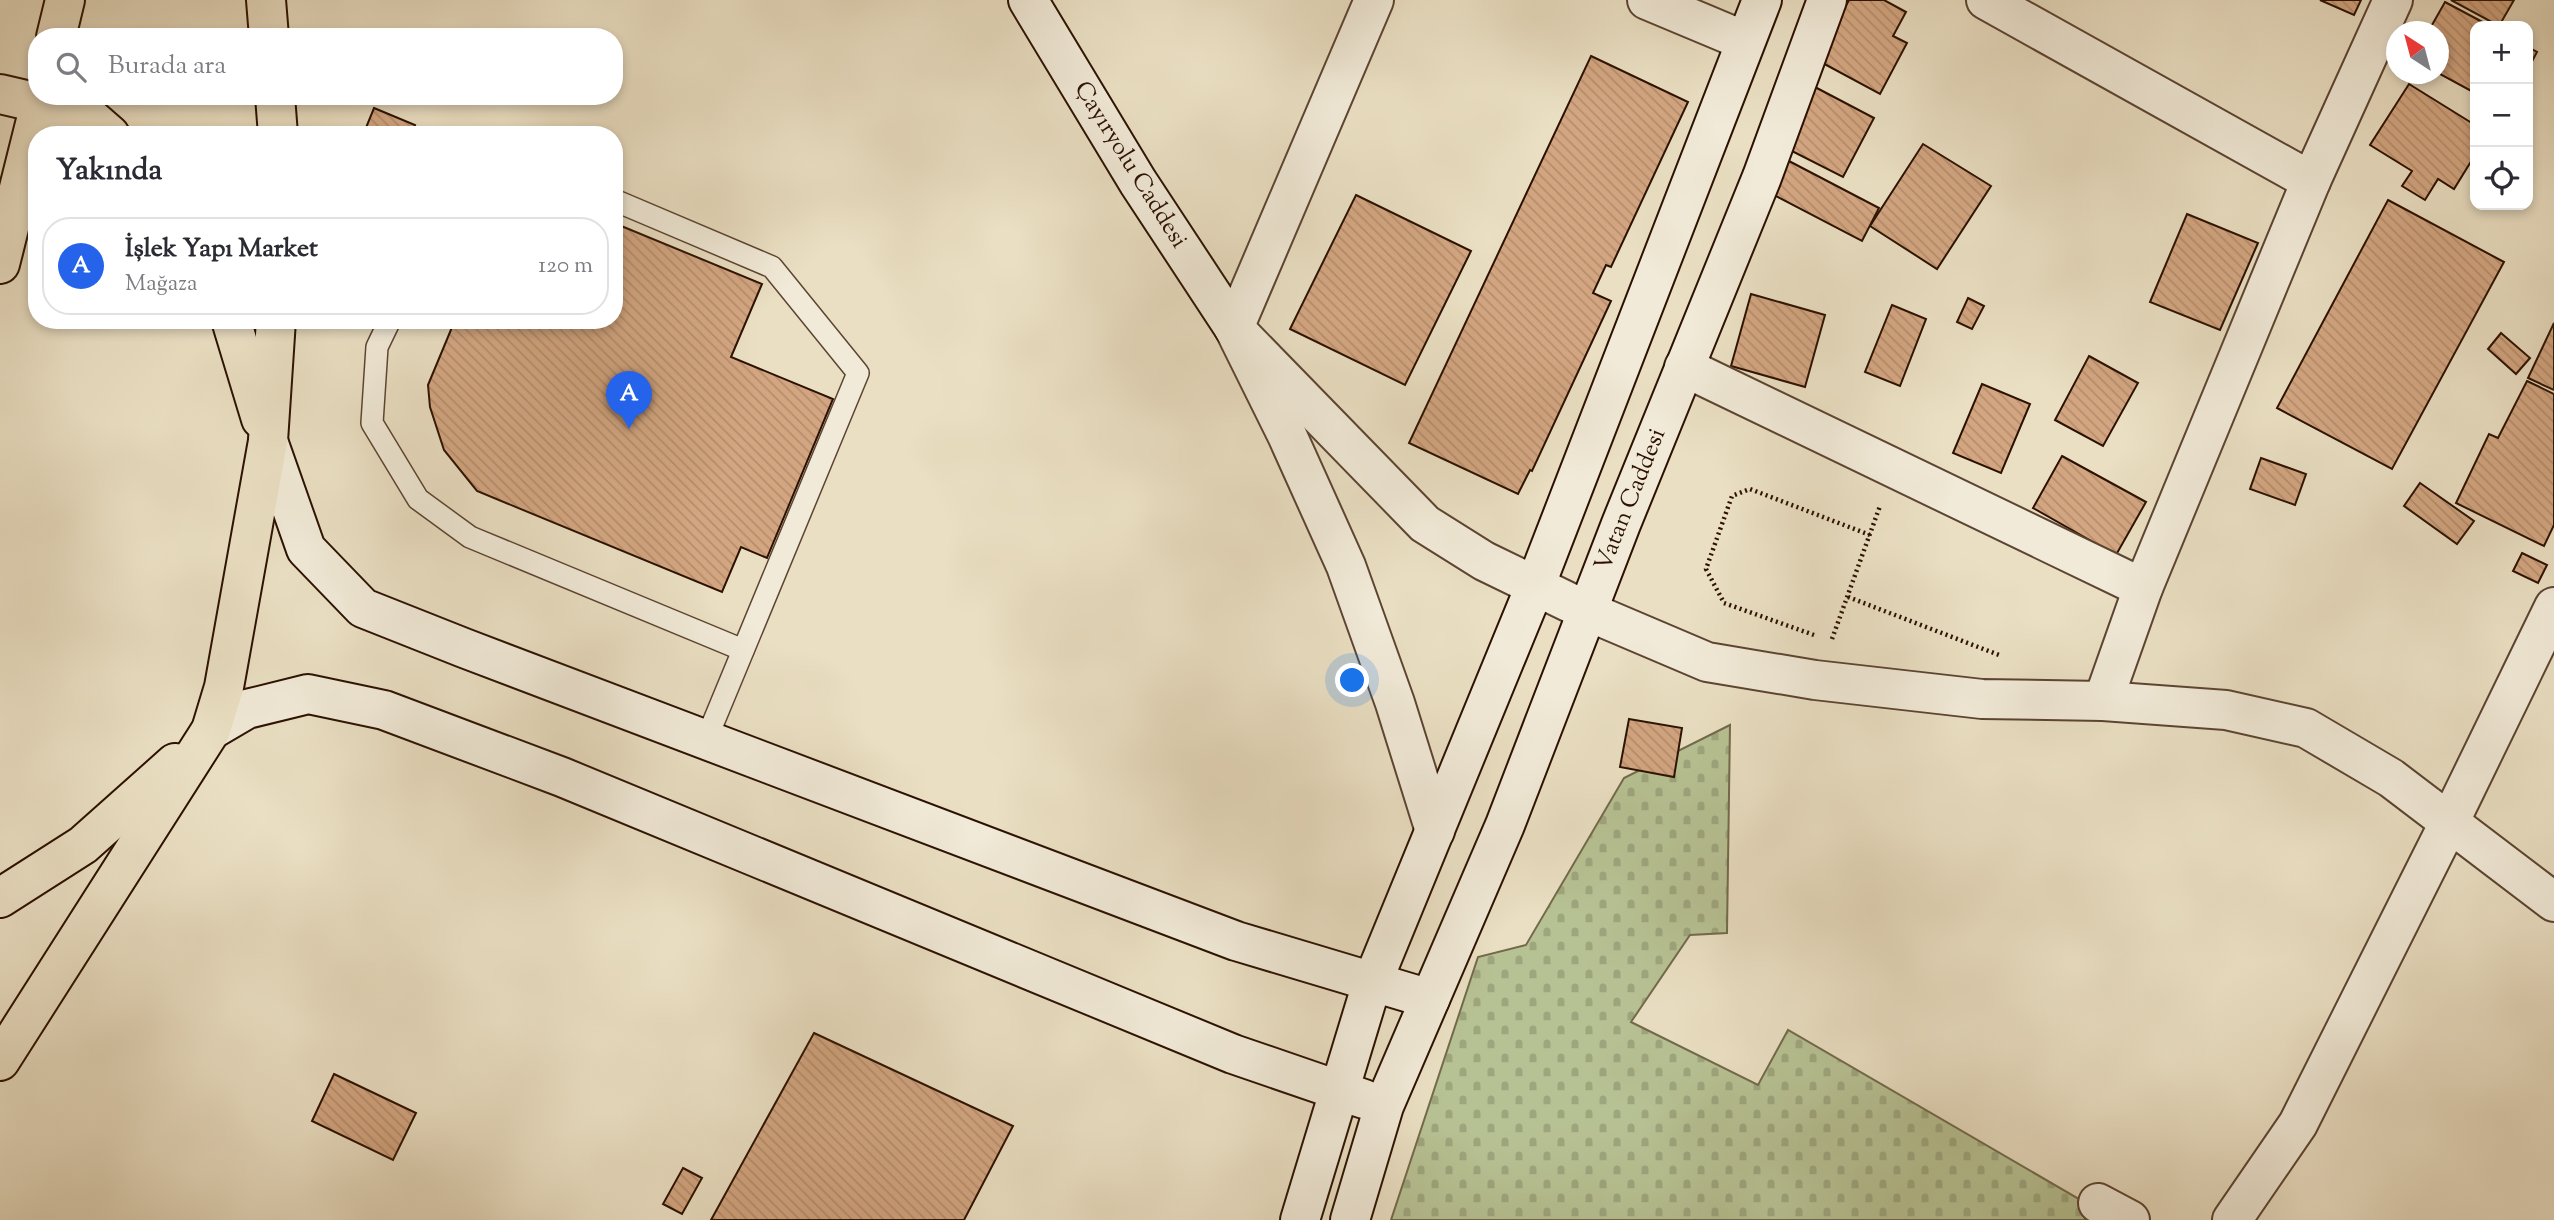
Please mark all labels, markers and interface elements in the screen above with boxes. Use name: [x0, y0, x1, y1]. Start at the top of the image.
north arrow: [2386, 21, 2449, 84]
map controls: [2470, 21, 2533, 210]
button: +: [2470, 21, 2533, 84]
search box: [28, 28, 623, 105]
icon: search: [52, 48, 90, 86]
text: Burada ara: [108, 48, 226, 85]
street label: Çayıryolu Caddesi: [1065, 75, 1195, 255]
button: −: [2470, 84, 2533, 147]
button: locate: [2470, 147, 2533, 210]
text: Yakında: [56, 150, 162, 193]
text: İşlek Yapı Market: [125, 231, 318, 268]
text: A: [72, 250, 90, 283]
text: 120 m: [538, 250, 593, 283]
text: Mağaza: [125, 268, 198, 301]
pin: A: [606, 371, 652, 429]
street label: Vatan Caddesi: [1587, 423, 1675, 576]
your location: [1335, 663, 1369, 697]

